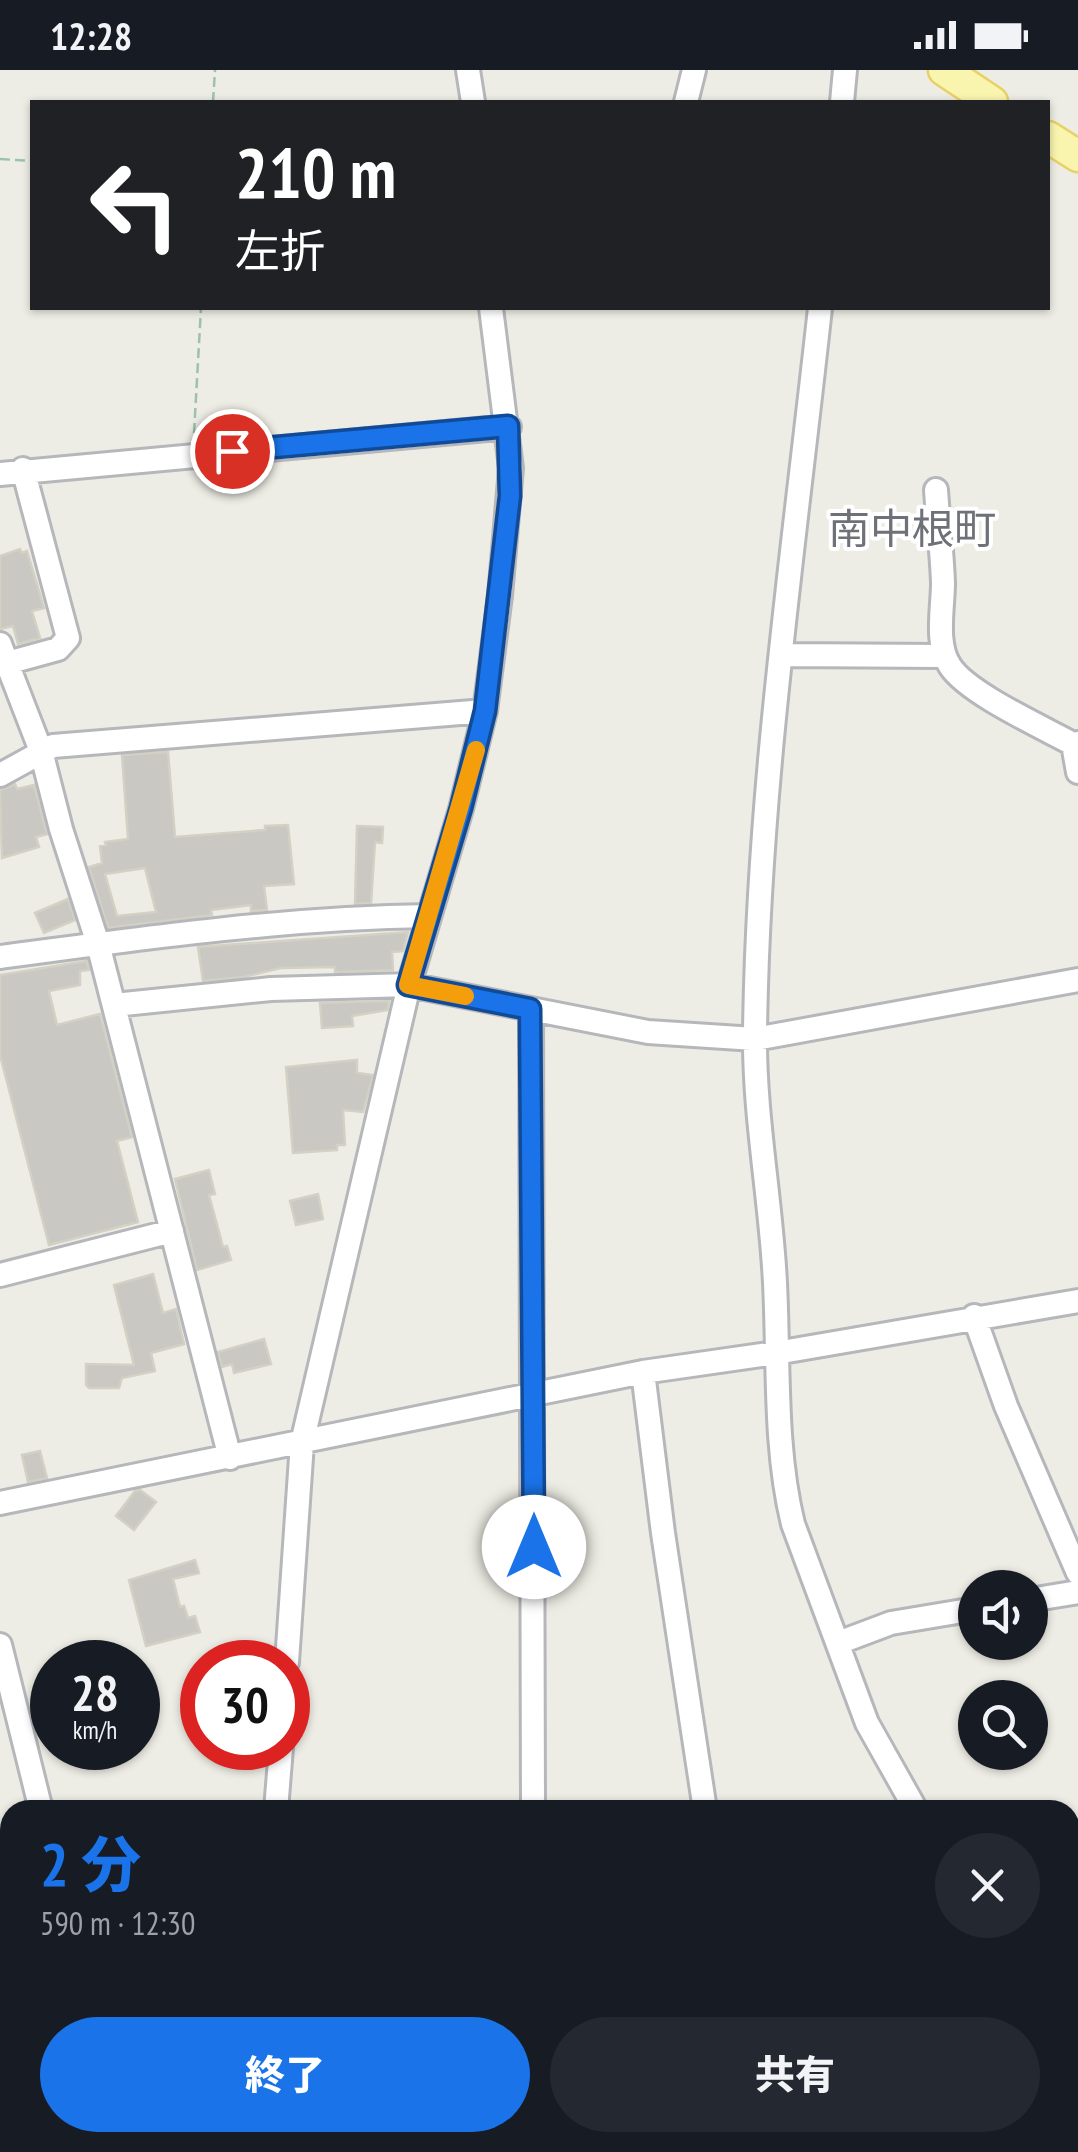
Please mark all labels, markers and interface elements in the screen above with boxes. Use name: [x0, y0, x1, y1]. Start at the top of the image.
text: 12:28: [50, 11, 132, 60]
text: 210 m: [235, 127, 396, 217]
icon: left: [70, 140, 200, 270]
text: 左折: [235, 221, 325, 279]
pin: [190, 409, 275, 494]
icon: arrive: [205, 424, 260, 479]
district label: 南中根町: [828, 501, 996, 556]
position arrow: [482, 1495, 586, 1599]
map controls: [958, 1570, 1048, 1770]
button: sound: [958, 1570, 1048, 1660]
speed limit sign: 30: [180, 1640, 310, 1770]
text: 28: [71, 1660, 119, 1725]
button: search: [958, 1680, 1048, 1770]
text: km/h: [73, 1714, 117, 1746]
text: 2 分: [40, 1825, 141, 1903]
button: close: [935, 1833, 1040, 1938]
text: 590 m · 12:30: [40, 1902, 195, 1944]
button: 終了: [40, 2017, 530, 2132]
button: 共有: [550, 2017, 1040, 2132]

